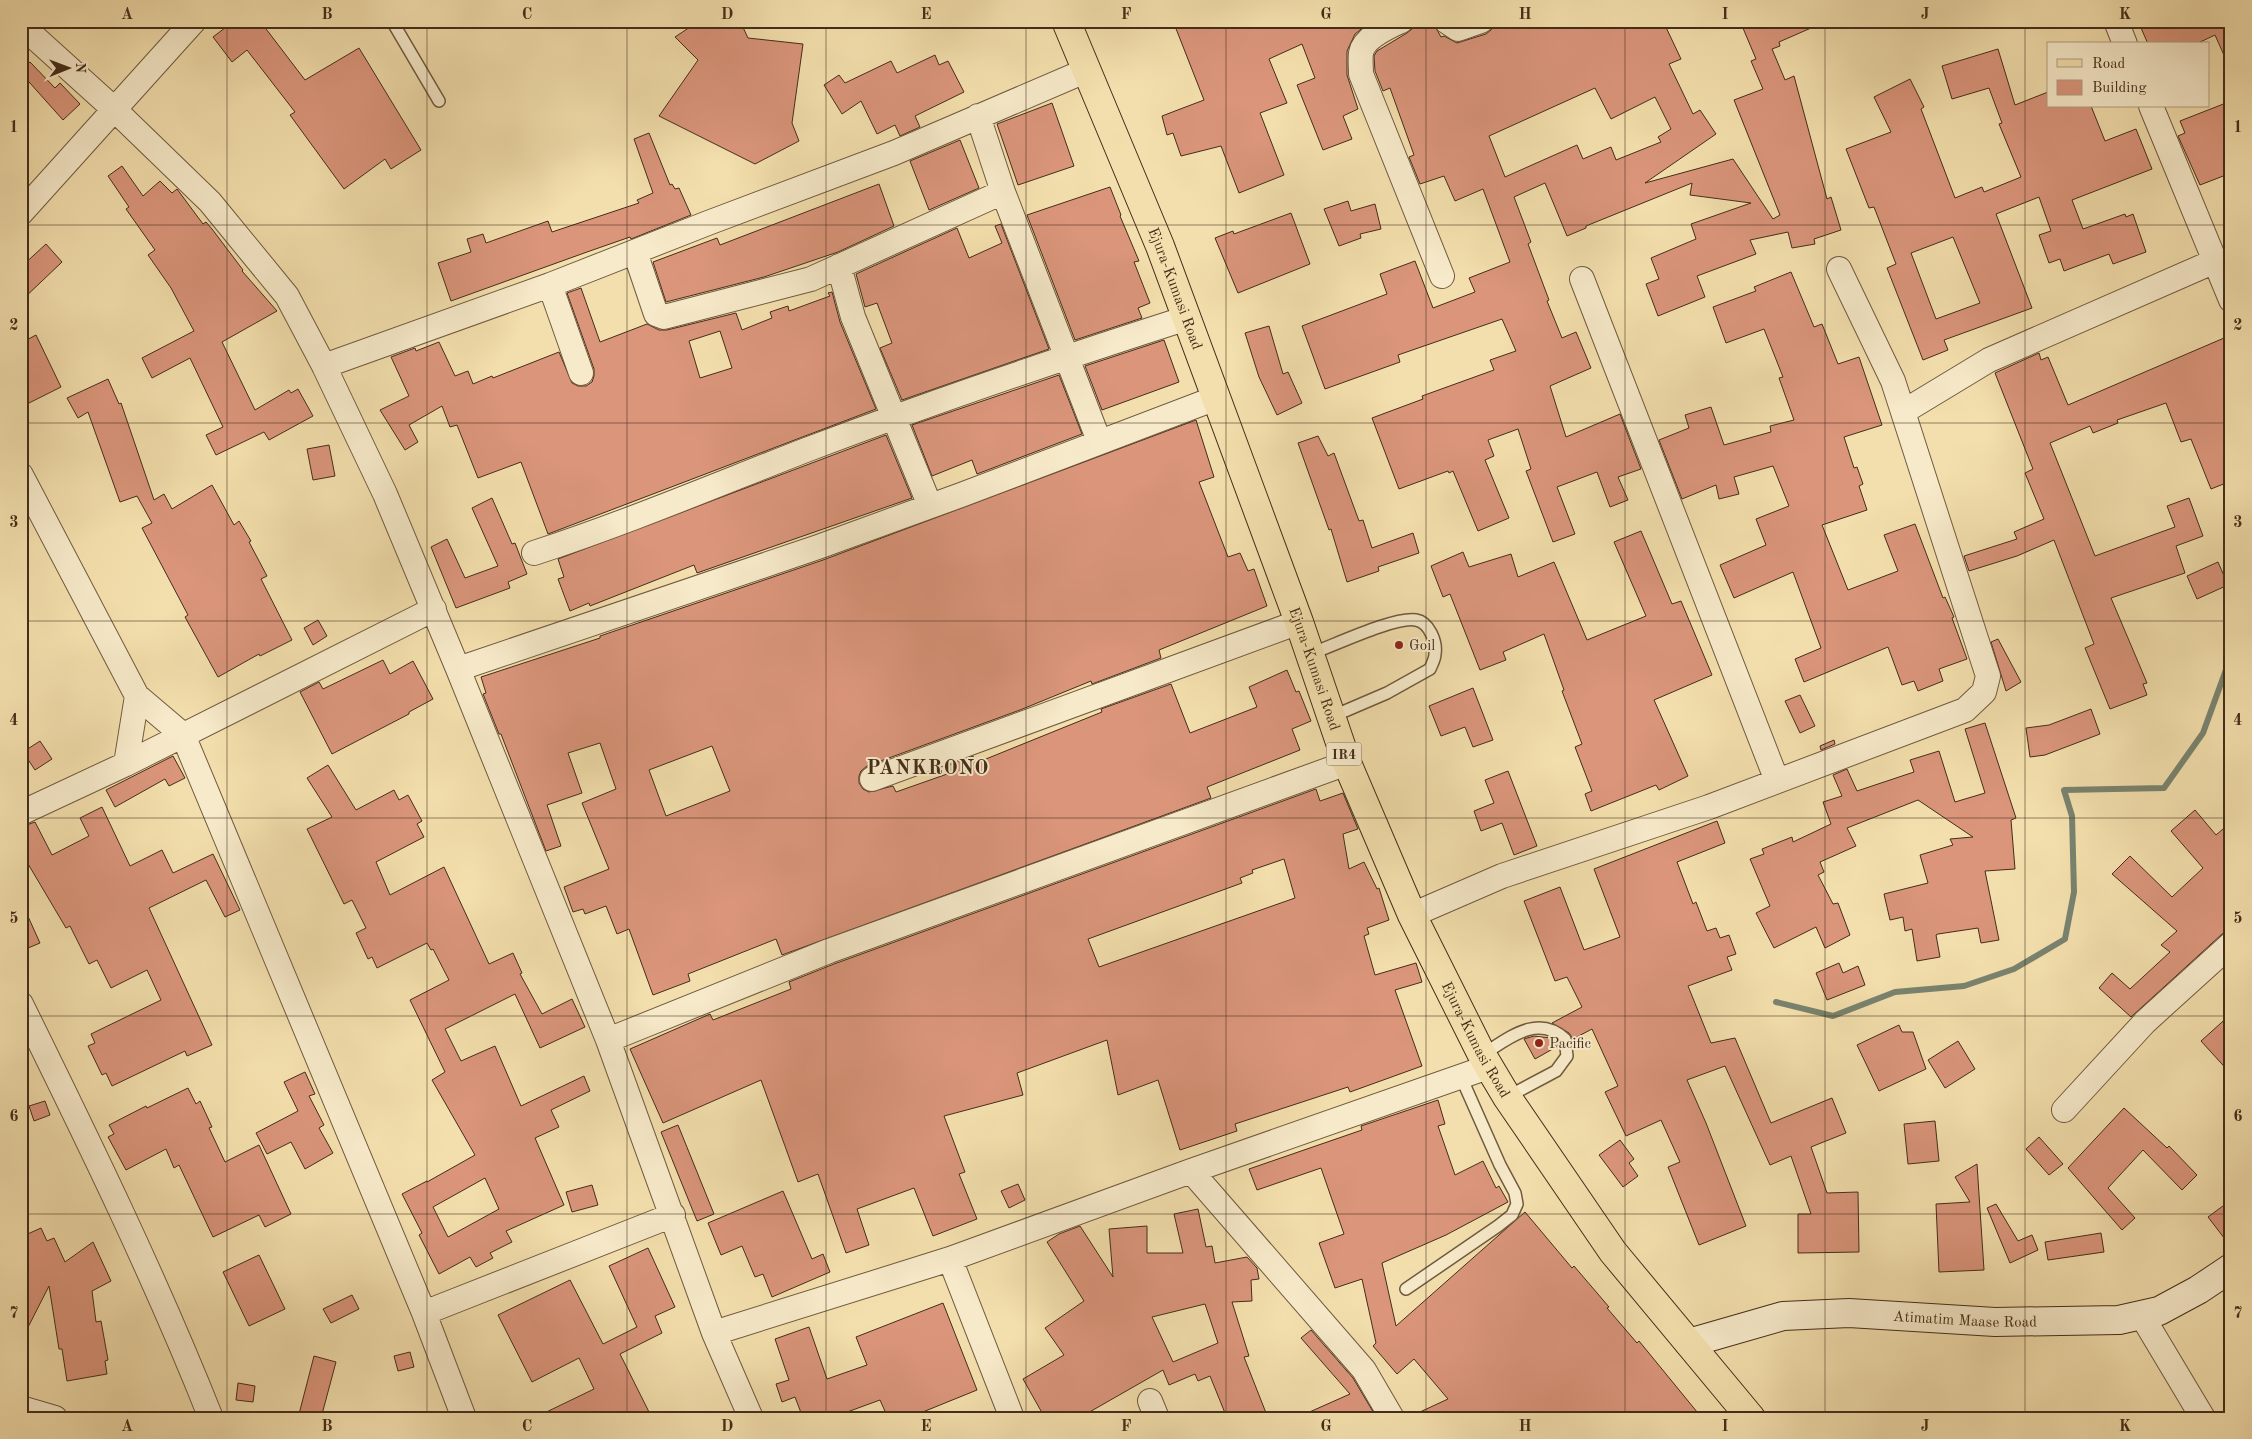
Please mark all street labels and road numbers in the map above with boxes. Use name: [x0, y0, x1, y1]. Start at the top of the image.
street label: Ejura-Kumasi Road: [1144, 226, 1204, 352]
street label: Ejura-Kumasi Road: [1285, 606, 1341, 733]
road number: IR4: [1326, 742, 1362, 766]
street label: Ejura-Kumasi Road: [1438, 980, 1512, 1101]
street label: Atimatim Maase Road: [1892, 1310, 2037, 1331]

